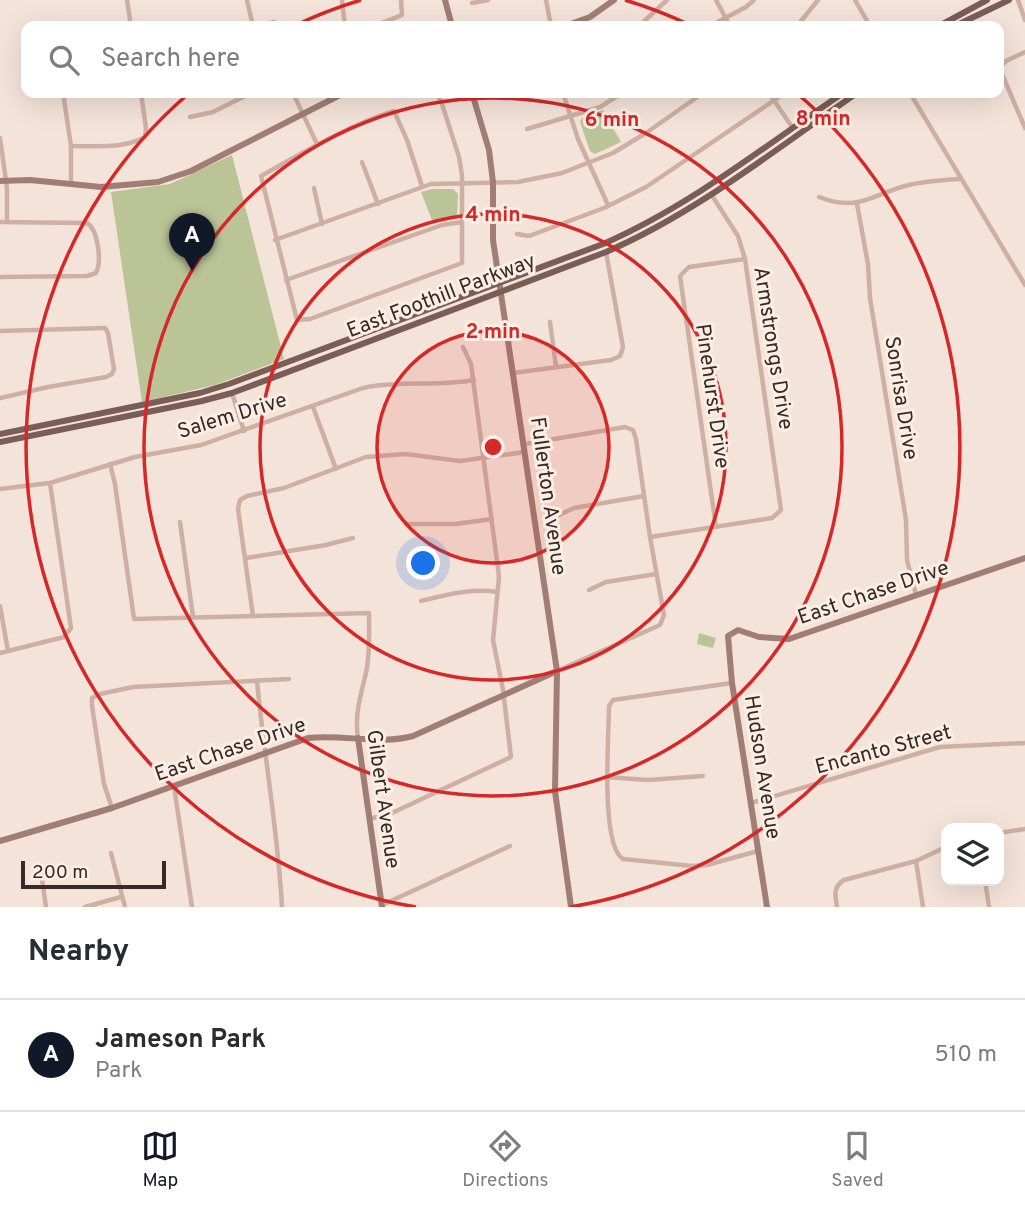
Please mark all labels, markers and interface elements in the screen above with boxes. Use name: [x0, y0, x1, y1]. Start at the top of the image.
search box: [21, 21, 1004, 98]
icon: search: [45, 41, 83, 79]
text: Search here: [101, 43, 240, 76]
text: 8 min: [795, 106, 851, 133]
text: 6 min: [585, 107, 639, 134]
text: 4 min: [465, 202, 521, 229]
pin: A: [169, 213, 215, 271]
street label: East Foothill Parkway: [343, 248, 540, 345]
street label: Armstrongs Drive: [746, 265, 799, 432]
text: 2 min: [466, 319, 520, 346]
street label: Pinehurst Drive: [688, 322, 735, 470]
street label: Sonrisa Drive: [877, 335, 924, 462]
street label: Salem Drive: [174, 387, 290, 446]
street label: Fullerton Avenue: [523, 415, 572, 577]
centre of rings: [481, 435, 505, 459]
your location: [406, 546, 440, 580]
street label: East Chase Drive: [794, 555, 953, 632]
street label: Hudson Avenue: [737, 693, 786, 841]
street label: East Chase Drive: [151, 712, 310, 789]
street label: Encanto Street: [812, 719, 954, 782]
street label: Gilbert Avenue: [359, 728, 406, 870]
map controls: [941, 823, 1004, 886]
button: layers: [941, 823, 1004, 886]
scale bar: [21, 858, 166, 890]
text: 200 m: [32, 861, 88, 885]
text: Nearby: [28, 934, 129, 971]
text: Jameson Park: [95, 1024, 266, 1057]
text: A: [43, 1041, 59, 1070]
text: 510 m: [934, 1041, 997, 1070]
text: Park: [95, 1057, 142, 1086]
tab: Map: [141, 1127, 179, 1193]
tab: Directions: [462, 1127, 549, 1193]
tab: Saved: [831, 1127, 884, 1193]

